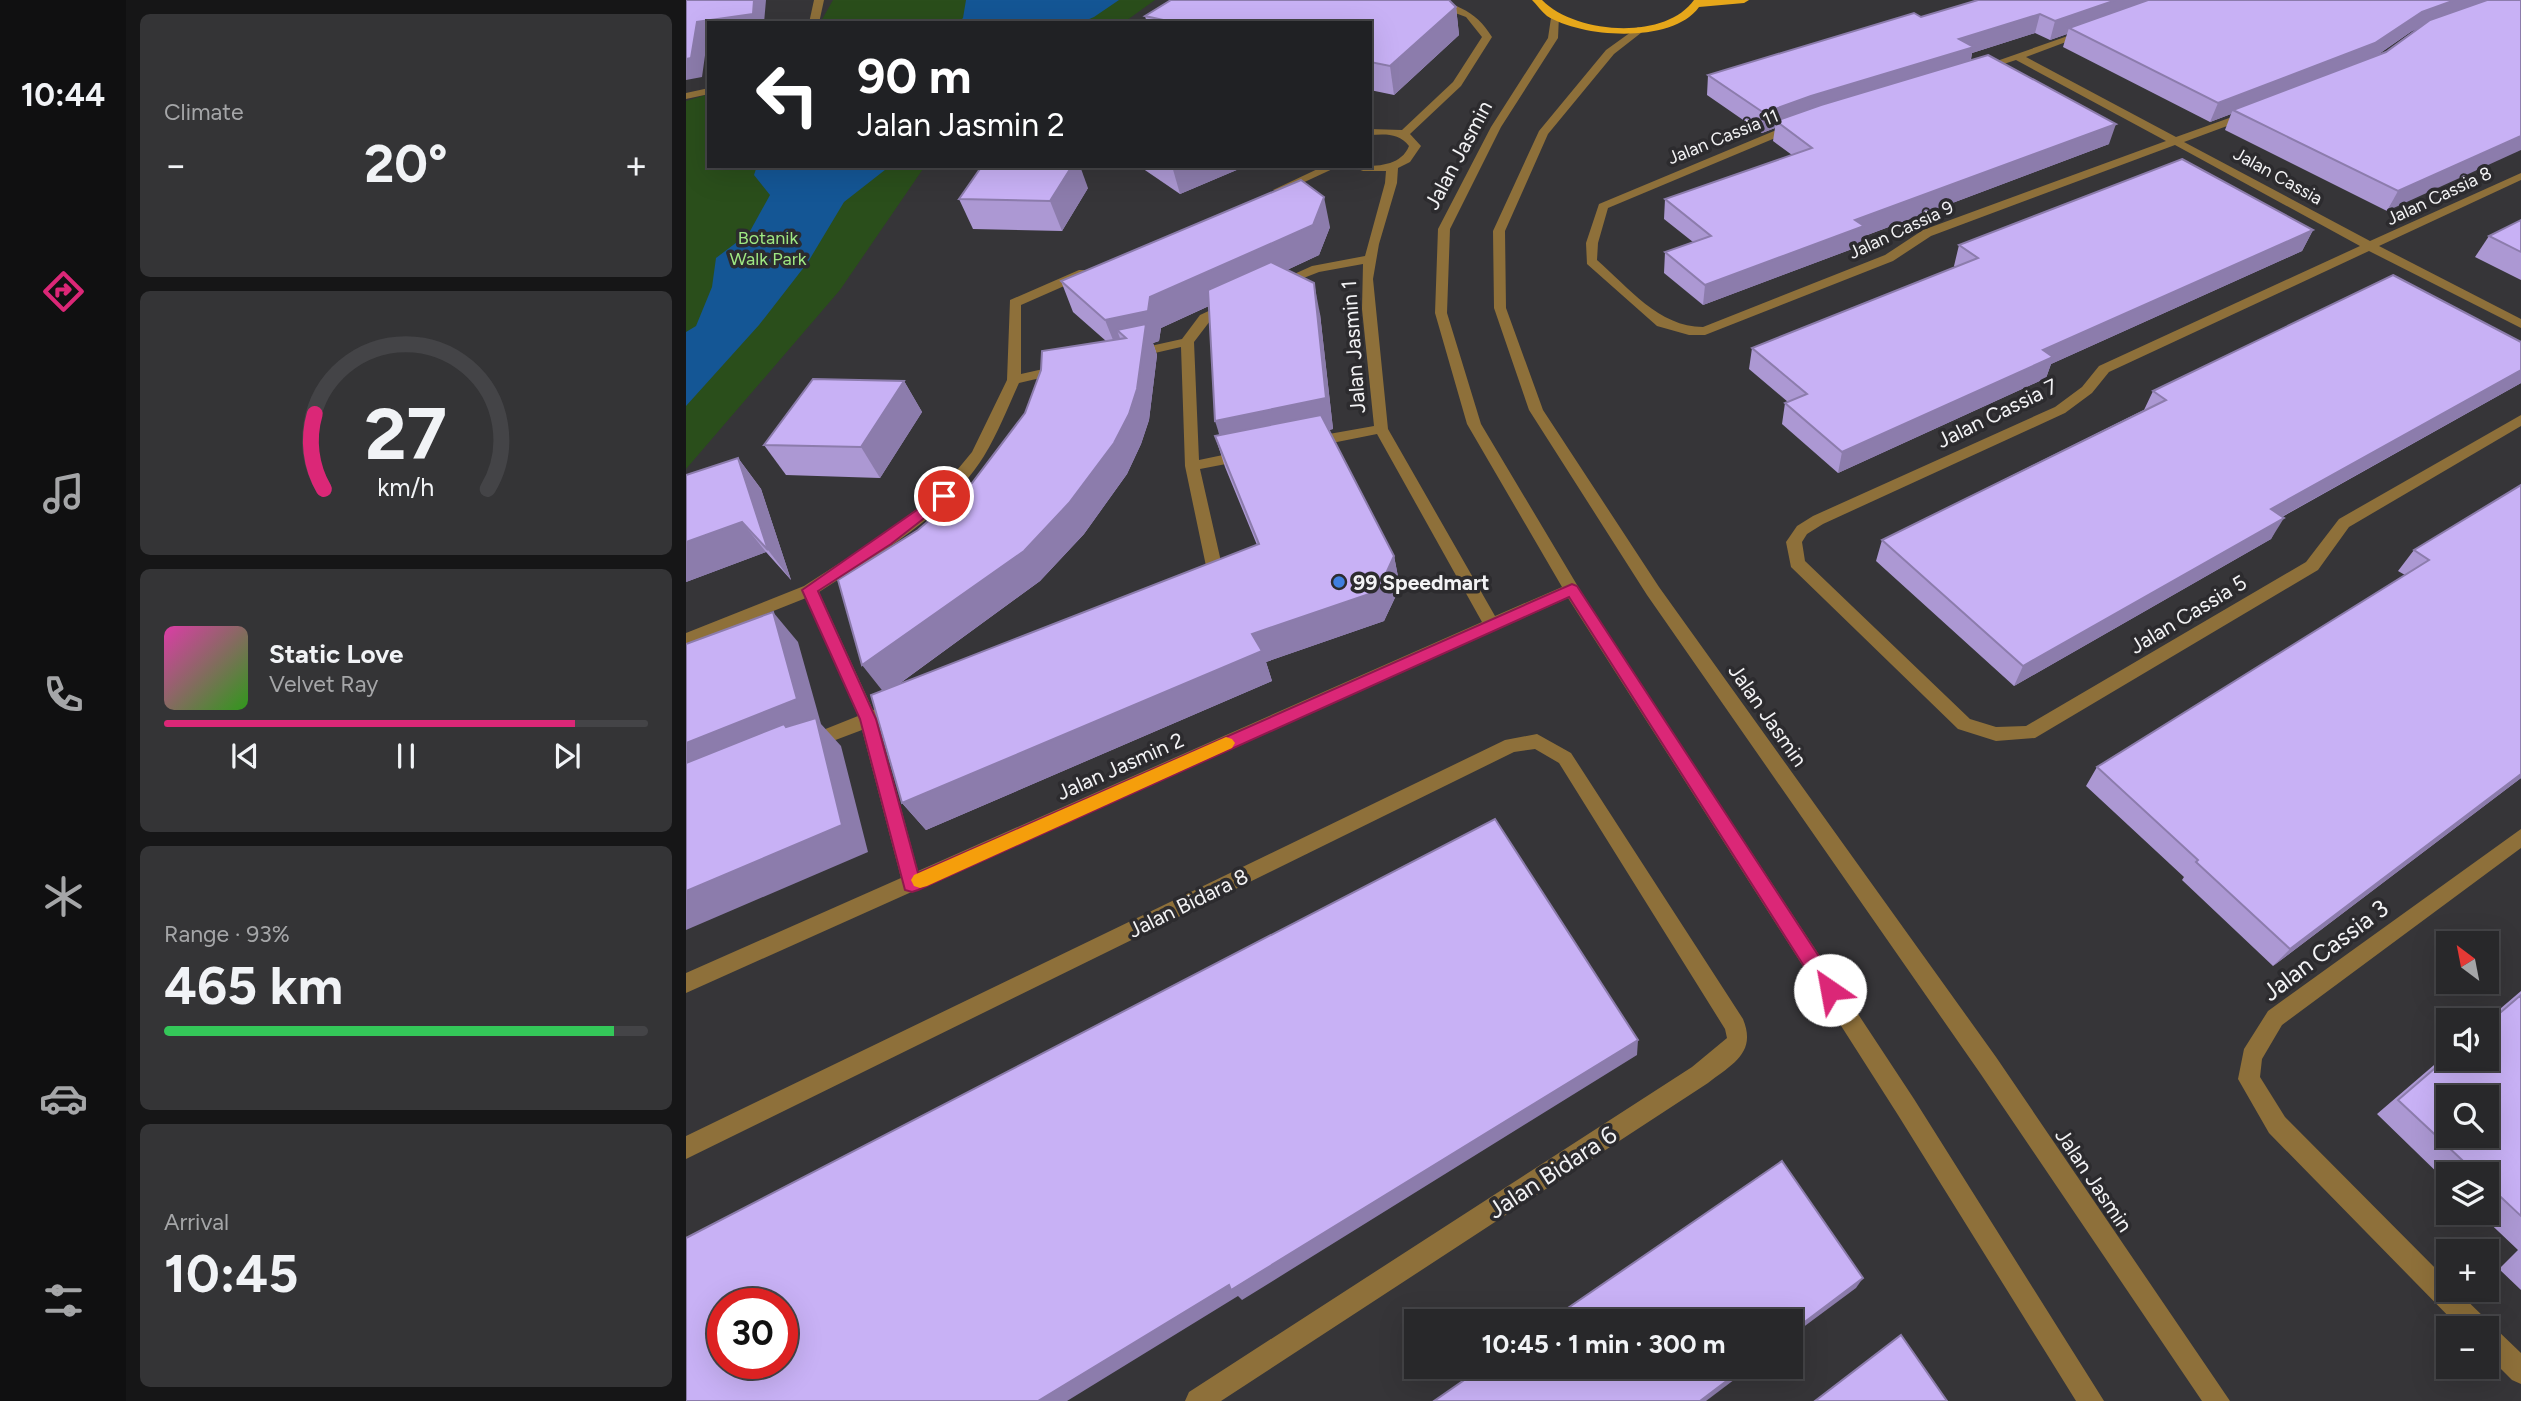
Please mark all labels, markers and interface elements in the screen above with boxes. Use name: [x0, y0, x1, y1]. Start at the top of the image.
text: 90 m: [857, 46, 972, 105]
icon: left: [742, 49, 833, 140]
text: 10:44: [21, 76, 105, 114]
street label: Jalan Jasmin: [1419, 96, 1497, 214]
text: Climate: [164, 98, 243, 126]
street label: Jalan Cassia 11: [1664, 105, 1782, 169]
text: Jalan Jasmin 2: [857, 106, 1065, 144]
text: 20°: [364, 133, 448, 195]
text: −: [164, 142, 188, 188]
text: +: [624, 142, 648, 188]
street label: Jalan Cassia: [2230, 143, 2326, 209]
street label: Jalan Cassia 8: [2383, 162, 2495, 230]
street label: Jalan Cassia 9: [1845, 196, 1957, 264]
park label: Botanik Walk Park: [729, 227, 807, 270]
icon: directions: [39, 267, 88, 316]
street label: Jalan Jasmin 1: [1336, 280, 1370, 414]
street label: Jalan Cassia 7: [1933, 373, 2061, 453]
text: 27: [365, 391, 447, 478]
pin: [914, 466, 974, 526]
icon: music: [39, 469, 88, 518]
text: km/h: [377, 472, 435, 502]
icon: arrive: [925, 477, 963, 515]
street label: Jalan Cassia 5: [2125, 569, 2251, 659]
place label: 99 Speedmart: [1353, 570, 1489, 595]
marker: 99 Speedmart: [1331, 574, 1347, 590]
text: Static Love: [269, 638, 403, 670]
street label: Jalan Jasmin: [1723, 659, 1813, 771]
icon: phone: [39, 670, 88, 719]
text: Velvet Ray: [269, 670, 378, 698]
street label: Jalan Jasmin 2: [1053, 727, 1187, 805]
icon: previous: [226, 737, 264, 775]
icon: pause: [387, 737, 425, 775]
icon: next: [548, 737, 586, 775]
street label: Jalan Bidara 8: [1124, 863, 1252, 943]
icon: climate: [39, 872, 88, 921]
street label: Jalan Cassia 3: [2256, 893, 2394, 1007]
text: Range · 93%: [164, 920, 290, 948]
north arrow: [2436, 931, 2499, 994]
map controls: [2436, 931, 2499, 1379]
position arrow: [1793, 953, 1867, 1027]
text: 465 km: [164, 955, 343, 1017]
button: sound: [2436, 1008, 2499, 1071]
icon: car: [39, 1074, 88, 1123]
button: search: [2436, 1085, 2499, 1148]
street label: Jalan Bidara 6: [1482, 1120, 1622, 1224]
street label: Jalan Jasmin: [2050, 1123, 2138, 1237]
button: layers: [2436, 1162, 2499, 1225]
text: Arrival: [164, 1208, 229, 1236]
button: +: [2436, 1239, 2499, 1302]
text: 10:45: [164, 1243, 298, 1305]
icon: filters: [39, 1276, 88, 1325]
speed limit sign: 30: [707, 1288, 798, 1379]
button: −: [2436, 1316, 2499, 1379]
text: 10:45 · 1 min · 300 m: [1482, 1328, 1725, 1360]

